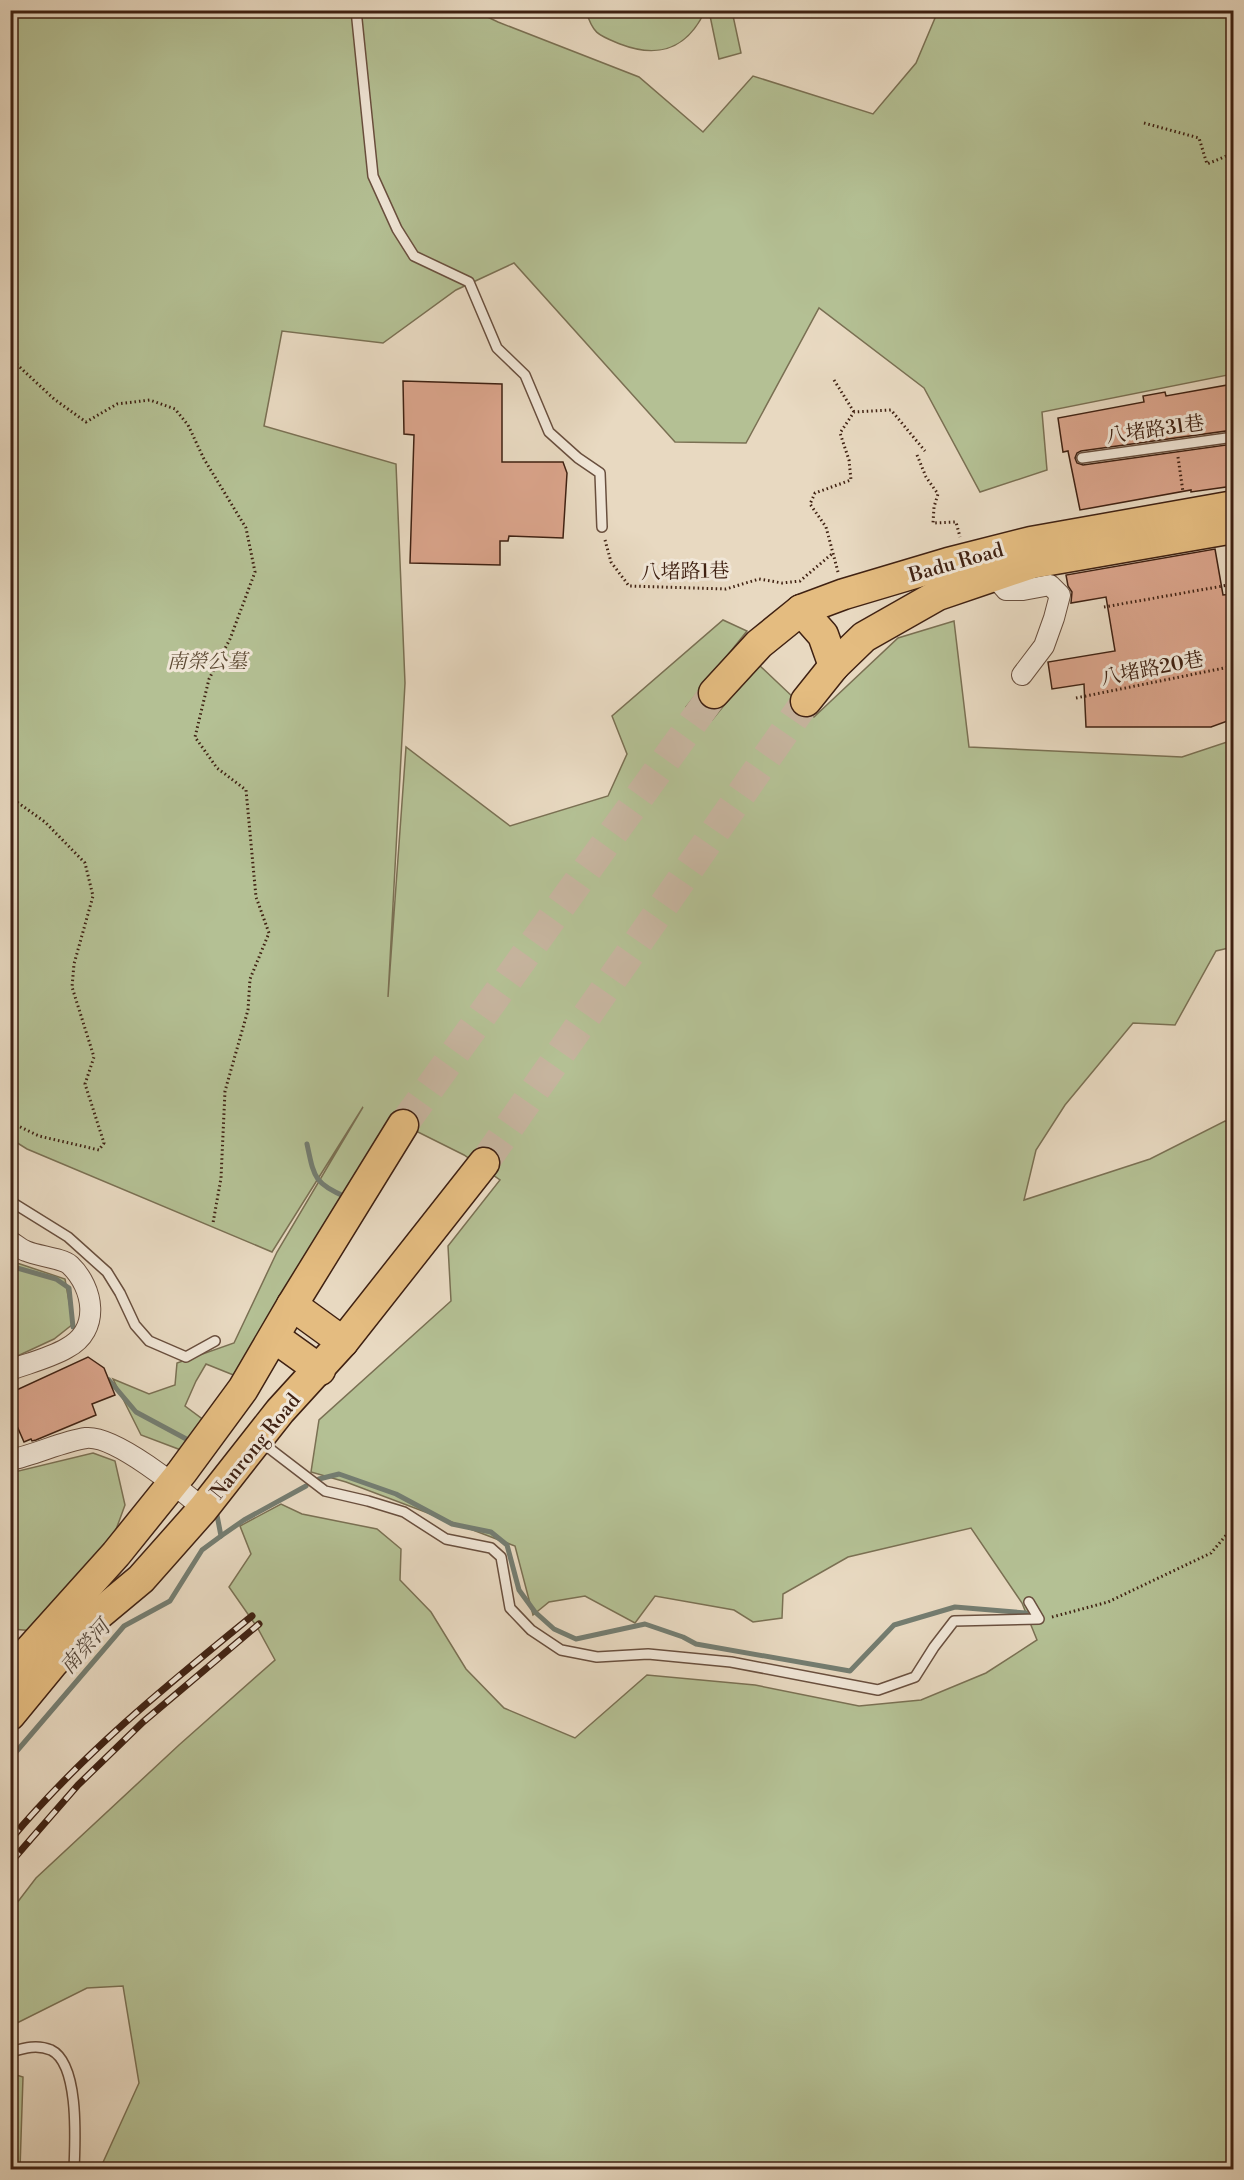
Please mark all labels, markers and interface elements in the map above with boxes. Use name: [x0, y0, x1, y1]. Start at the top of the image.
street label: 八堵路31巷: [1104, 411, 1206, 450]
street label: Badu Road: [905, 538, 1007, 589]
street label: 八堵路1巷: [641, 559, 730, 586]
street label: 八堵路20巷: [1099, 647, 1206, 692]
park label: 南榮公墓: [167, 650, 250, 675]
street label: Nanrong Road: [206, 1388, 307, 1505]
water label: 南榮河: [55, 1612, 119, 1680]

